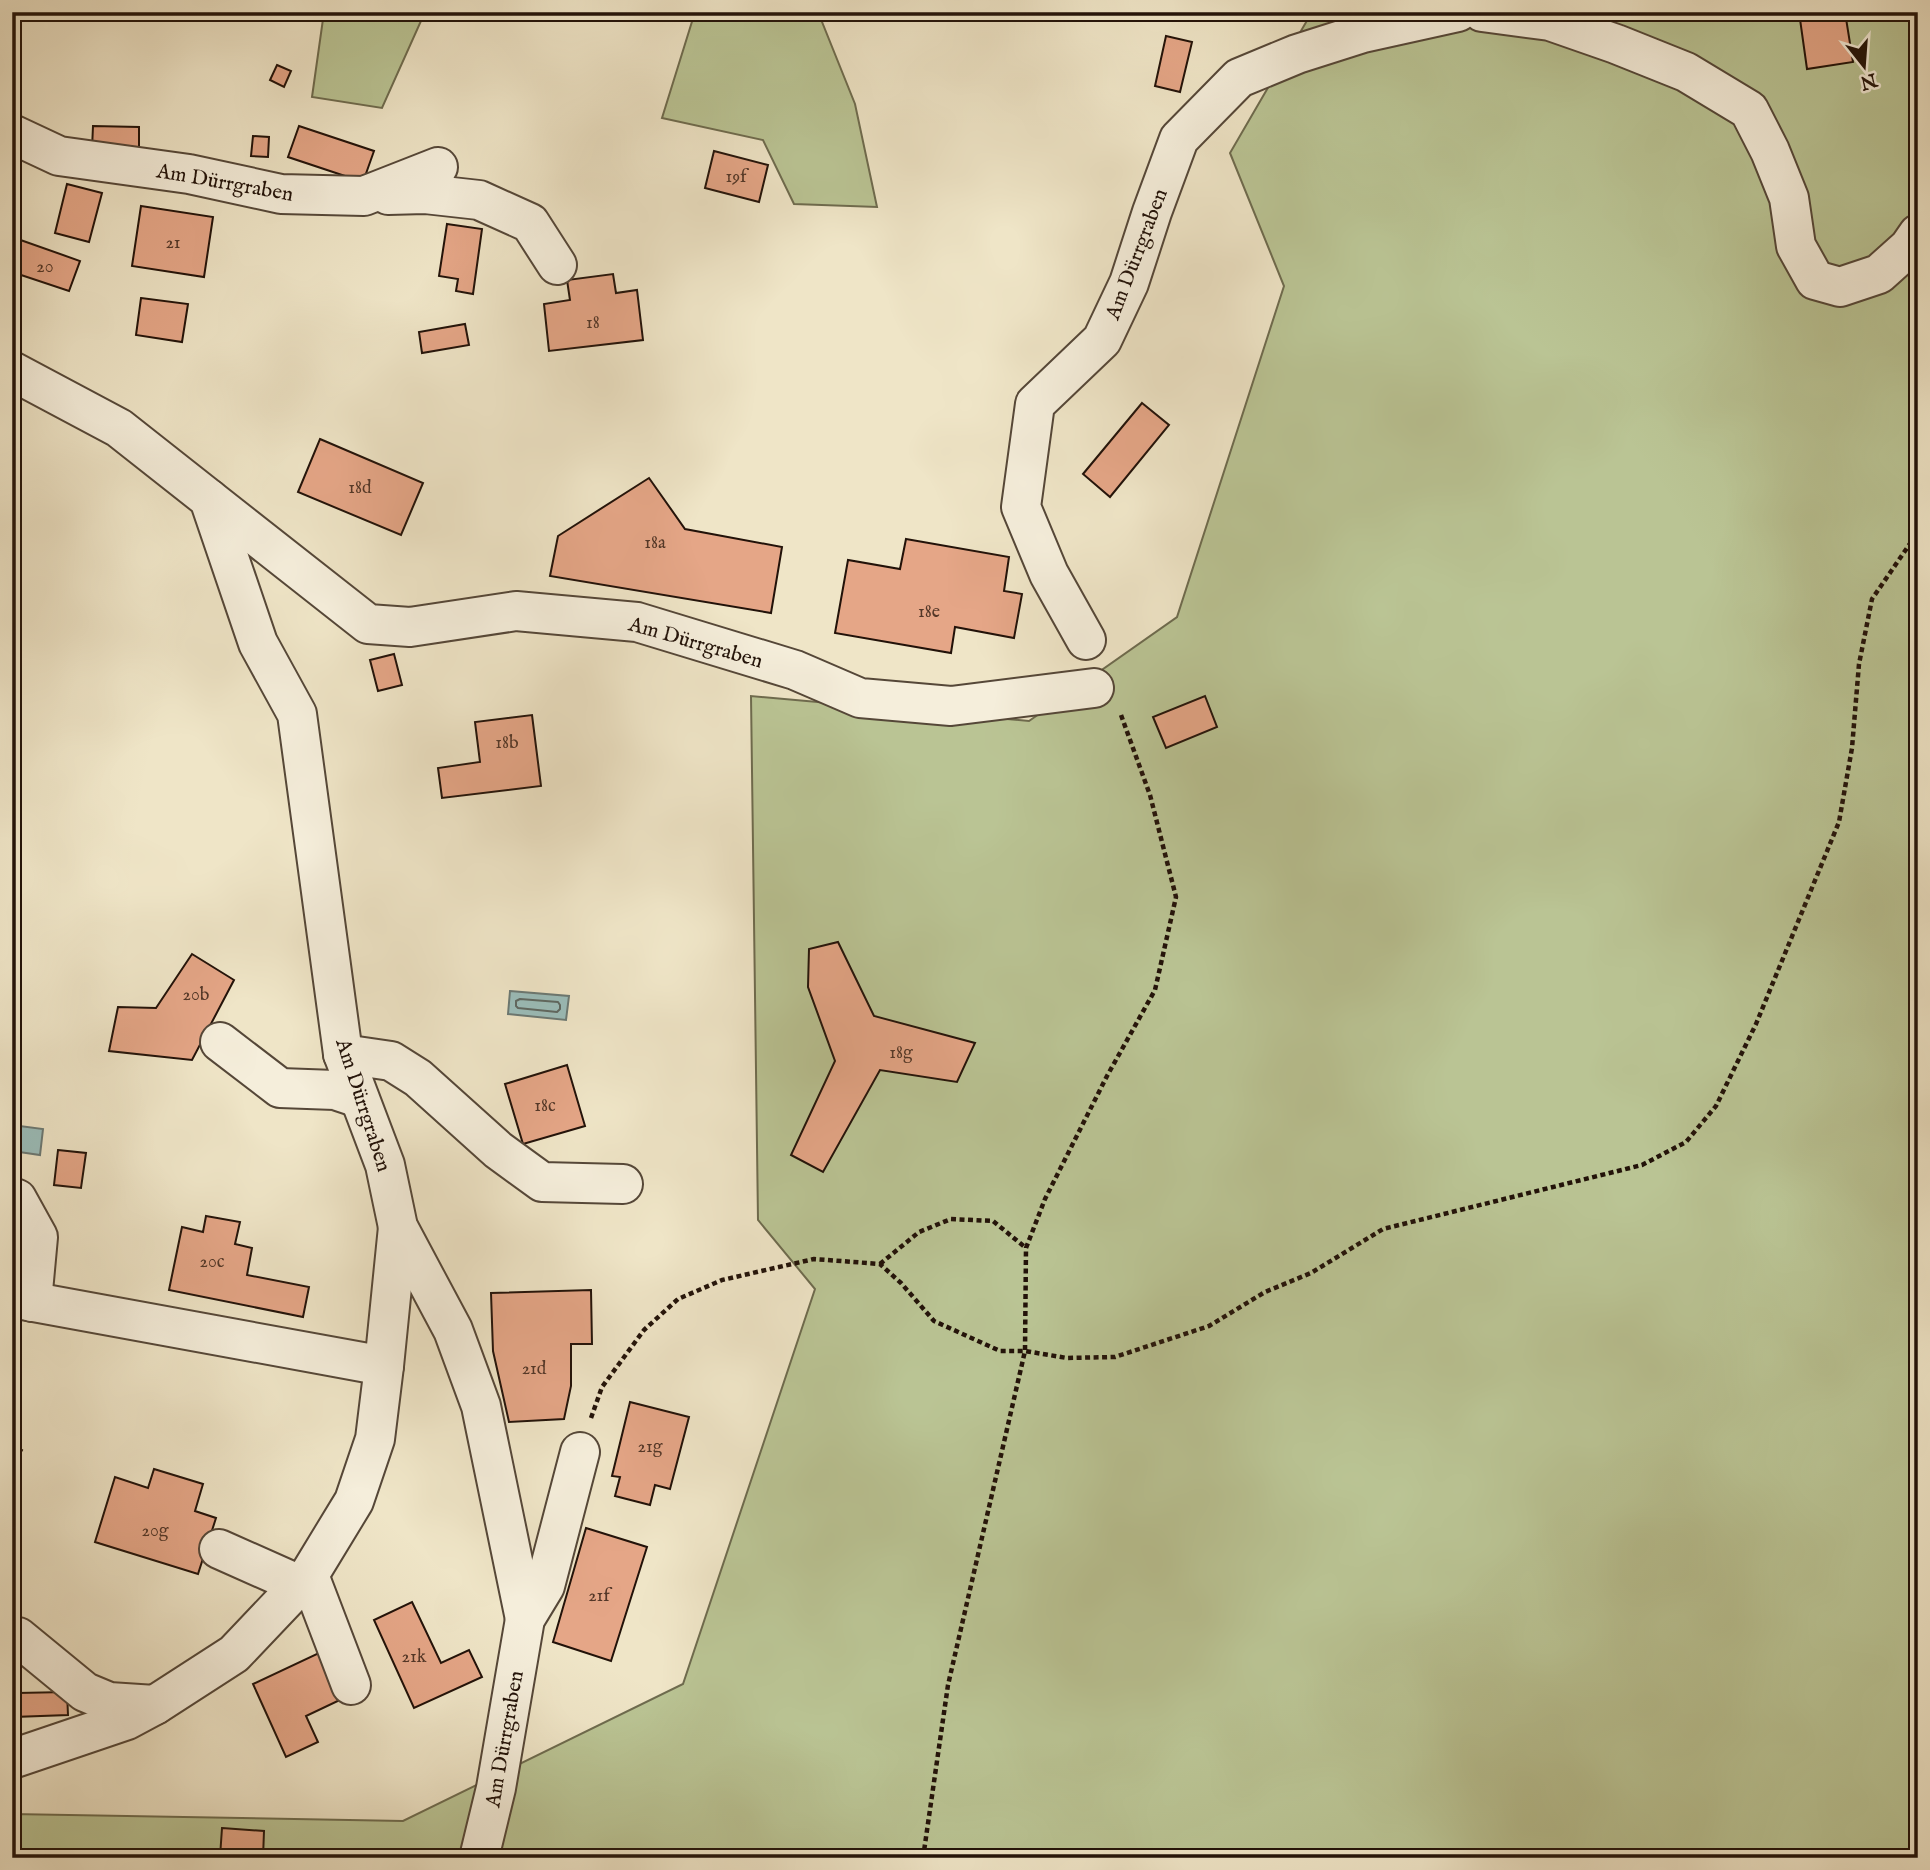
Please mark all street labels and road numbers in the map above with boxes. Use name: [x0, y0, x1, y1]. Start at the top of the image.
street label: Am Dürrgraben: [153, 158, 295, 209]
street label: Am Dürrgraben: [1100, 185, 1175, 325]
street label: Am Dürrgraben: [624, 611, 766, 675]
street label: Am Dürrgraben: [328, 1035, 397, 1175]
street label: Am Dürrgraben: [480, 1669, 531, 1811]

